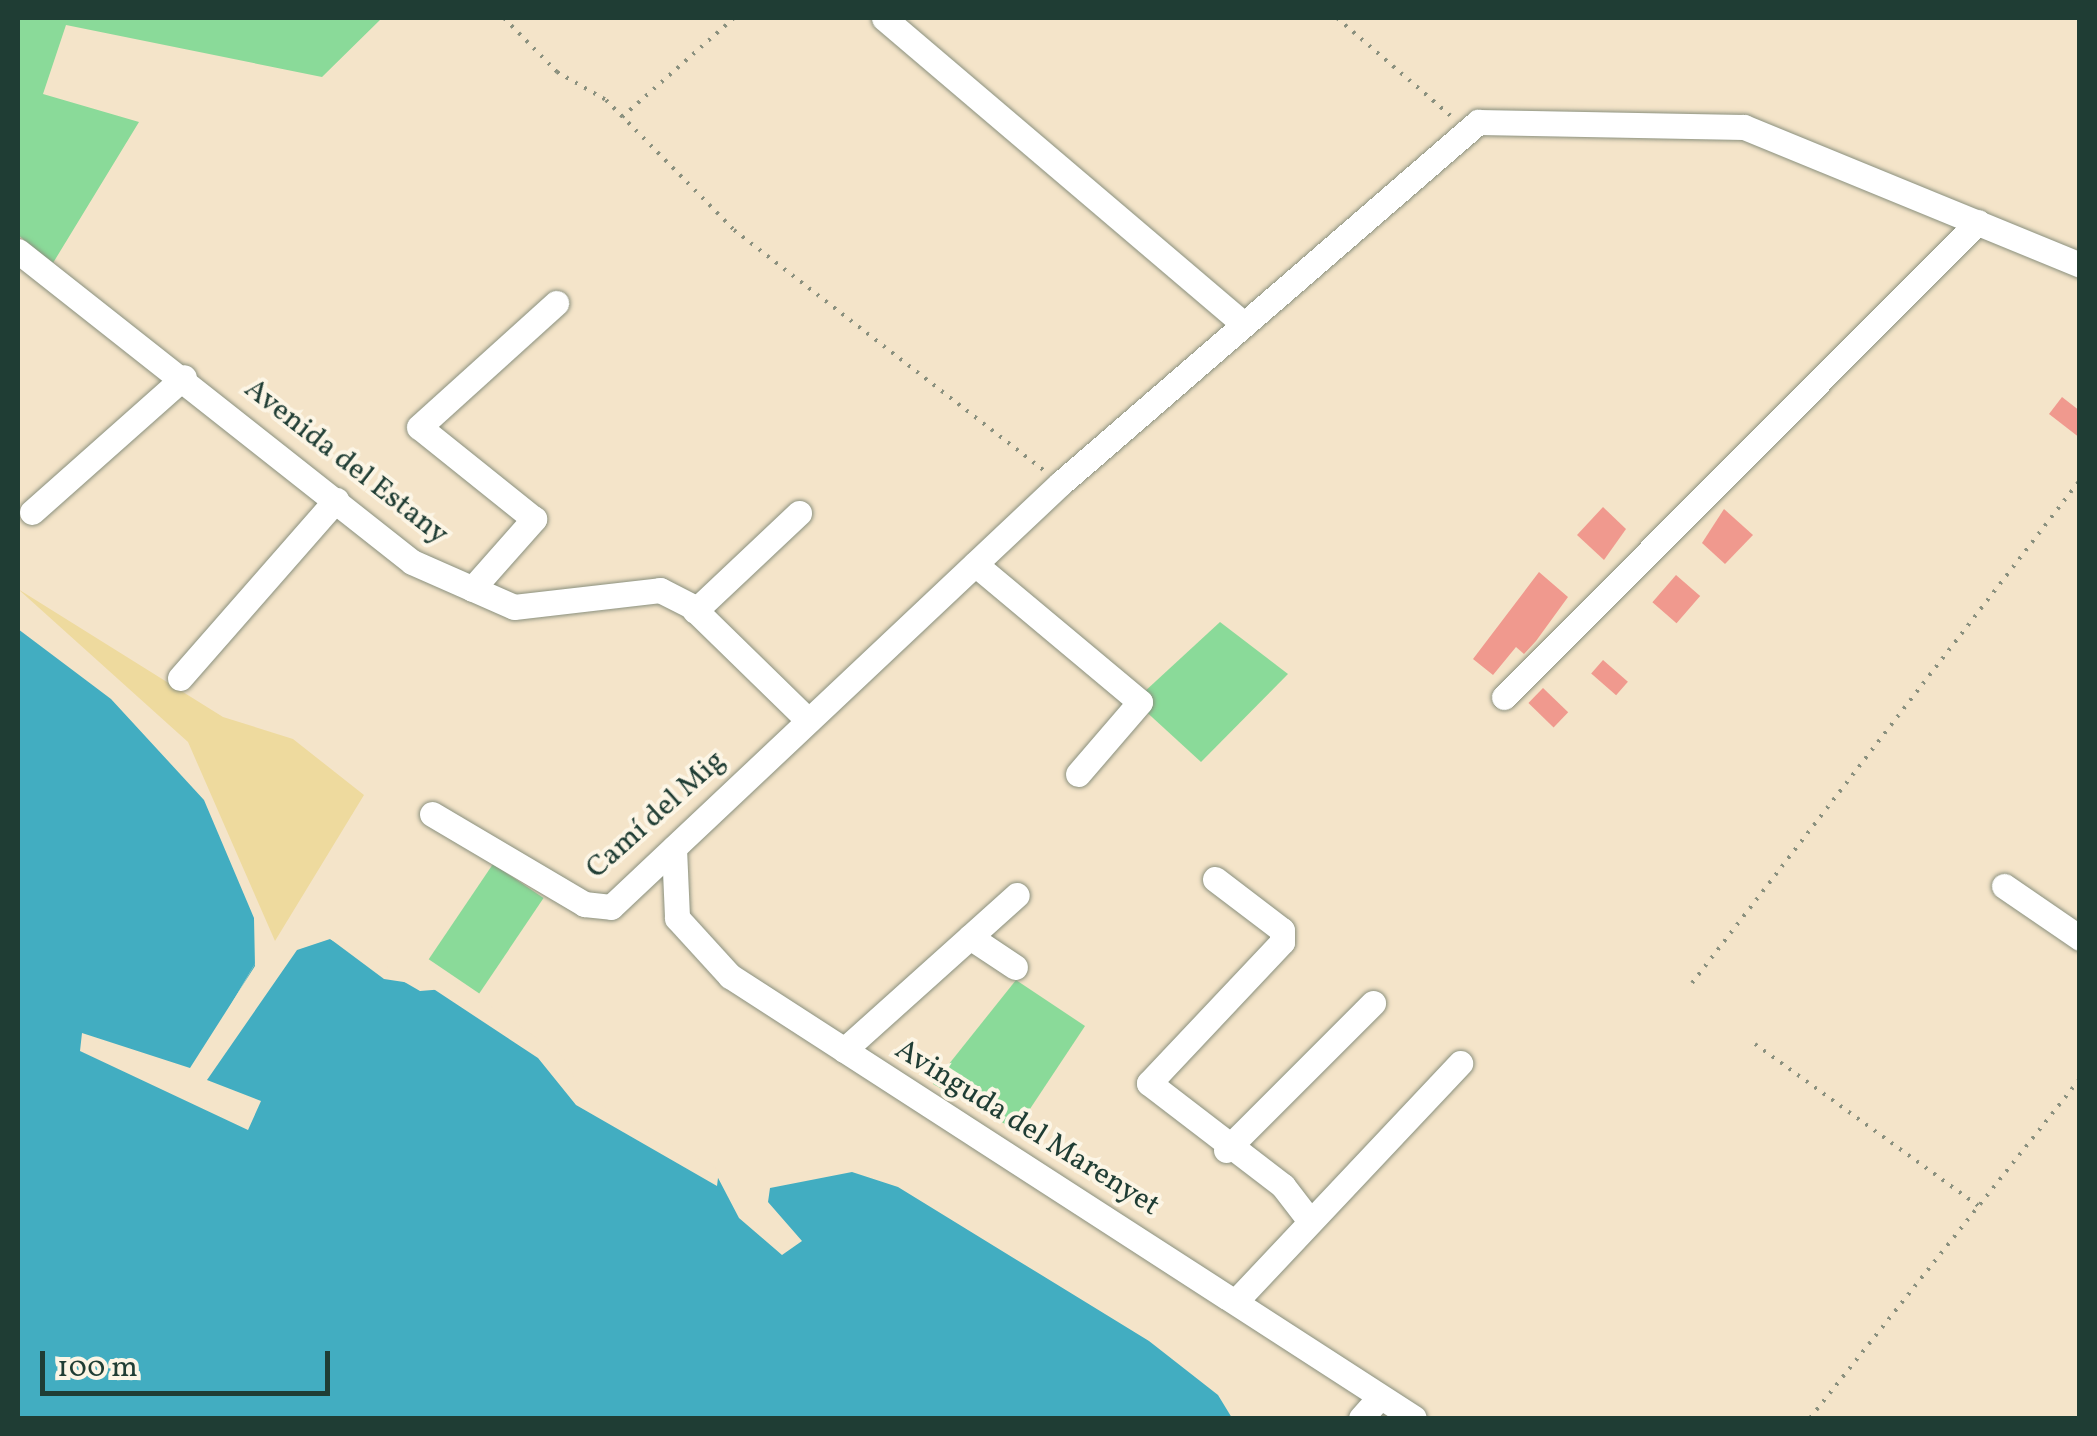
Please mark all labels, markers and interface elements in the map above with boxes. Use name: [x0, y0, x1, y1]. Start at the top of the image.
street label: Avenida del Estany: [237, 371, 455, 553]
street label: Camí del Mig: [579, 743, 733, 887]
street label: Avinguda del Marenyet: [888, 1032, 1166, 1224]
scale bar: [45, 1331, 335, 1393]
text: 100 m: [57, 1347, 138, 1389]

